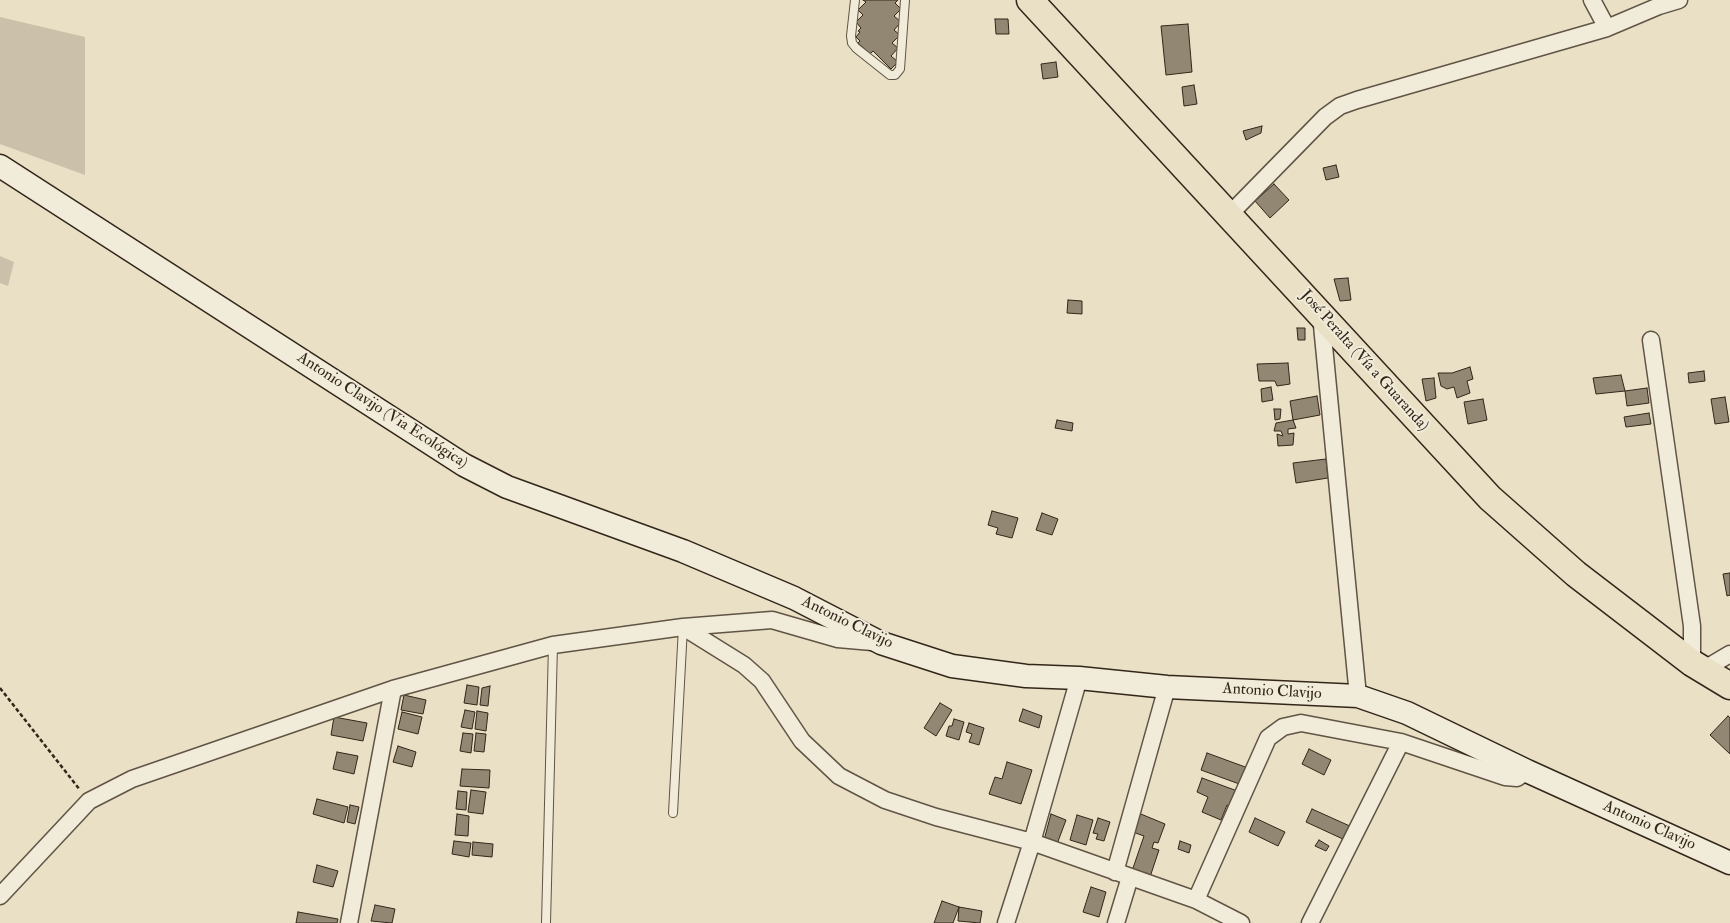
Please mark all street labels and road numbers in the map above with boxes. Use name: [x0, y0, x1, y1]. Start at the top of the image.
street label: José Peralta (Vía a Guaranda): [1296, 286, 1432, 436]
street label: Antonio Clavijo (Via Ecológica): [293, 349, 471, 473]
street label: Antonio Clavijo: [798, 593, 896, 653]
street label: Antonio Clavijo: [1222, 680, 1322, 704]
street label: Antonio Clavijo: [1600, 797, 1698, 855]

